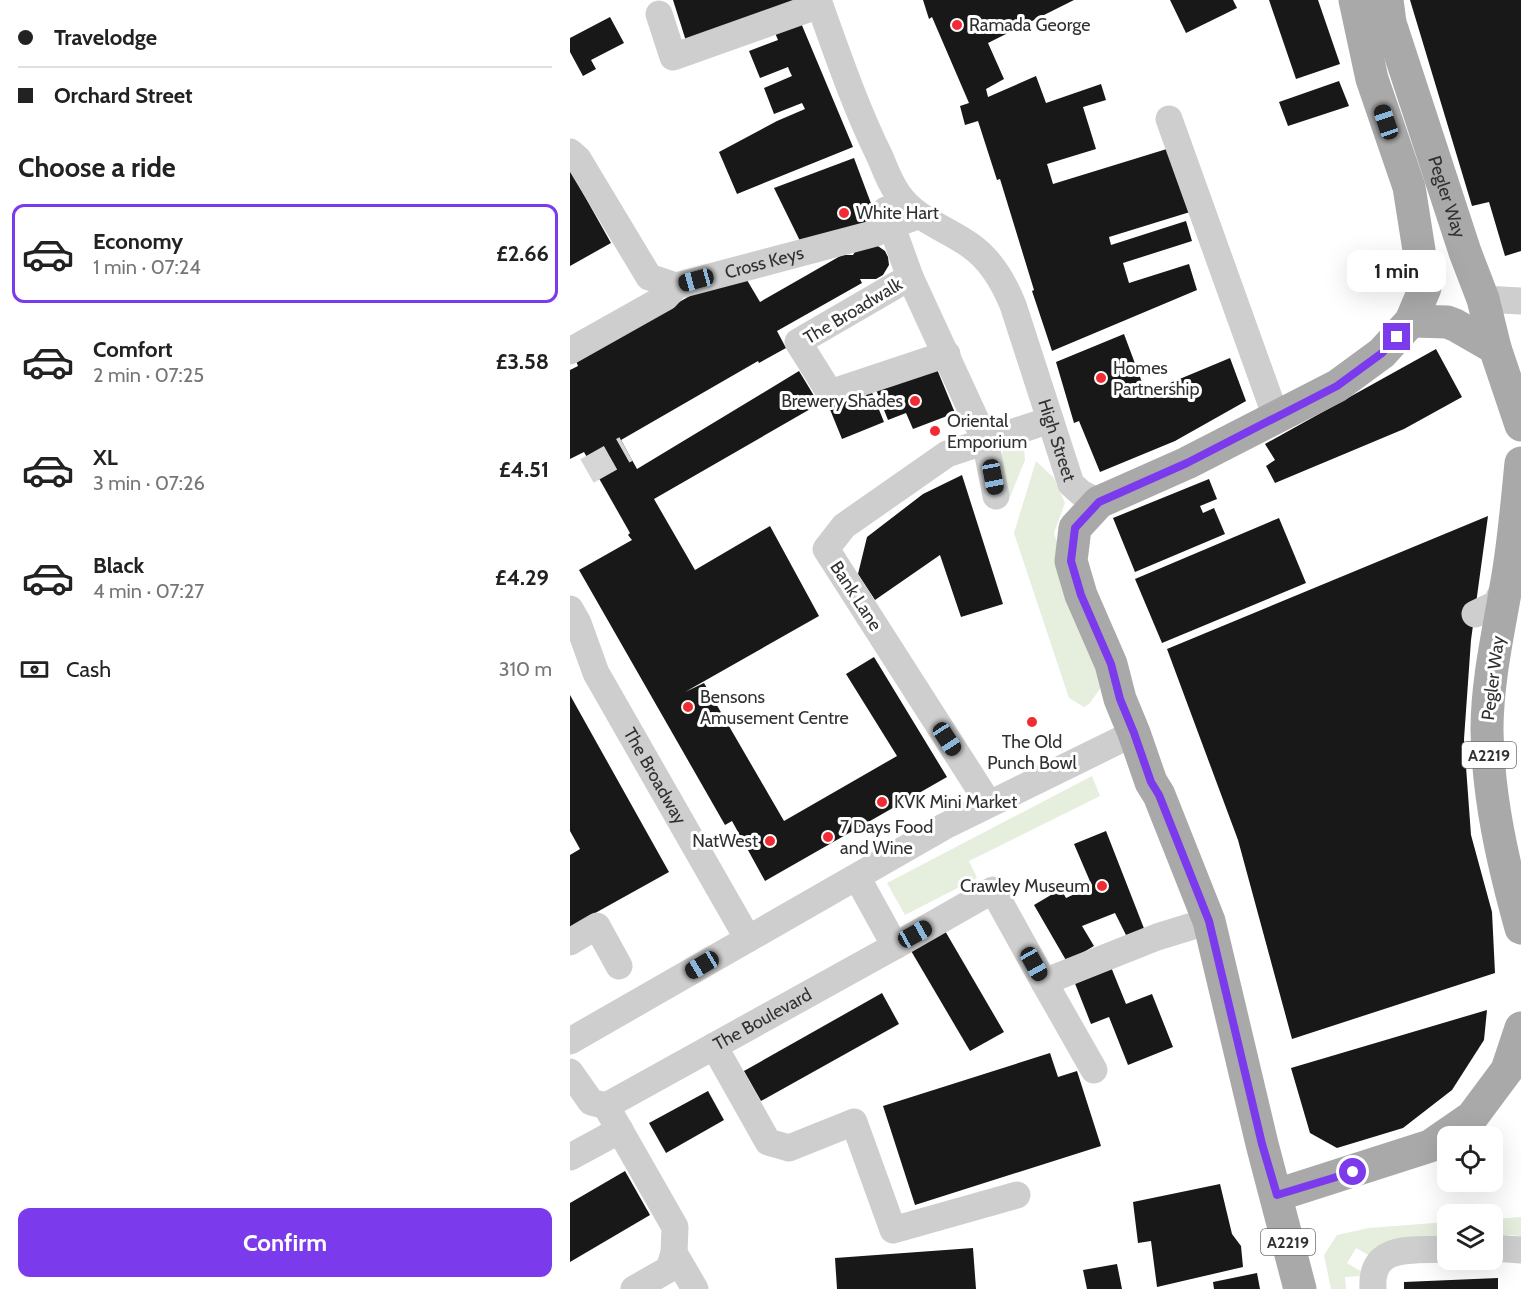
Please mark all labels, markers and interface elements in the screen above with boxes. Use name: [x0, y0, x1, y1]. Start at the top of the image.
place label: Ramada George: [969, 14, 1090, 36]
marker: Ramada George: [950, 18, 964, 32]
text: Travelodge: [54, 24, 157, 51]
text: Orchard Street: [54, 82, 193, 109]
car: [1372, 102, 1400, 142]
text: Choose a ride: [18, 151, 176, 184]
street label: Pegler Way: [1423, 153, 1471, 241]
place label: White Hart: [856, 202, 939, 224]
marker: White Hart: [837, 206, 851, 220]
icon: car: [21, 227, 75, 281]
text: Economy: [93, 228, 183, 255]
text: £2.66: [496, 240, 549, 267]
street label: Cross Keys: [722, 242, 806, 284]
callout: 1 min: [1348, 250, 1446, 292]
text: 1 min · 07:24: [93, 255, 201, 279]
text: 1 min: [1374, 259, 1419, 283]
car: [676, 267, 716, 293]
street label: The Broadwalk: [800, 272, 907, 349]
route end: [1383, 323, 1410, 350]
icon: car: [21, 335, 75, 389]
text: Comfort: [93, 336, 172, 363]
text: £3.58: [496, 348, 549, 375]
place label: Homes Partnership: [1113, 357, 1199, 400]
text: 2 min · 07:25: [93, 363, 204, 387]
marker: Homes Partnership: [1094, 371, 1108, 385]
place label: Brewery Shades: [781, 390, 903, 412]
marker: Brewery Shades: [908, 394, 922, 408]
street label: High Street: [1033, 396, 1080, 484]
place label: Oriental Emporium: [947, 410, 1027, 453]
marker: Oriental Emporium: [928, 424, 942, 438]
icon: car: [21, 443, 75, 497]
text: XL: [93, 444, 118, 471]
text: £4.51: [499, 456, 549, 483]
car: [981, 458, 1005, 496]
text: 3 min · 07:26: [93, 471, 205, 495]
icon: car: [21, 551, 75, 605]
text: Black: [93, 552, 144, 579]
street label: Bank Lane: [825, 557, 887, 635]
text: £4.29: [495, 564, 549, 591]
text: 4 min · 07:27: [93, 579, 204, 603]
street label: Pegler Way: [1477, 634, 1509, 722]
icon: cash: [18, 653, 51, 686]
text: Cash: [66, 656, 111, 683]
text: 310 m: [499, 657, 552, 681]
place label: Bensons Amusement Centre: [700, 686, 849, 729]
marker: Bensons Amusement Centre: [681, 700, 695, 714]
marker: The Old Punch Bowl: [1025, 715, 1039, 729]
car: [930, 719, 964, 759]
street label: The Broadway: [619, 724, 691, 828]
place label: The Old Punch Bowl: [987, 731, 1078, 774]
road number: A2219: [1462, 742, 1516, 768]
place label: KVK Mini Market: [894, 791, 1017, 813]
marker: KVK Mini Market: [875, 795, 889, 809]
place label: 7 Days Food and Wine: [840, 816, 933, 859]
place label: NatWest: [692, 830, 758, 852]
marker: 7 Days Food and Wine: [821, 830, 835, 844]
marker: NatWest: [763, 834, 777, 848]
place label: Crawley Museum: [960, 875, 1090, 897]
marker: Crawley Museum: [1095, 879, 1109, 893]
car: [895, 917, 935, 951]
car: [1017, 944, 1051, 984]
car: [682, 948, 722, 982]
street label: The Boulevard: [710, 983, 815, 1055]
map controls: [1437, 1126, 1503, 1270]
button: locate: [1437, 1126, 1503, 1192]
route start: [1339, 1158, 1366, 1185]
button: layers: [1437, 1204, 1503, 1270]
button: Confirm: [18, 1208, 552, 1277]
road number: A2219: [1261, 1229, 1315, 1255]

